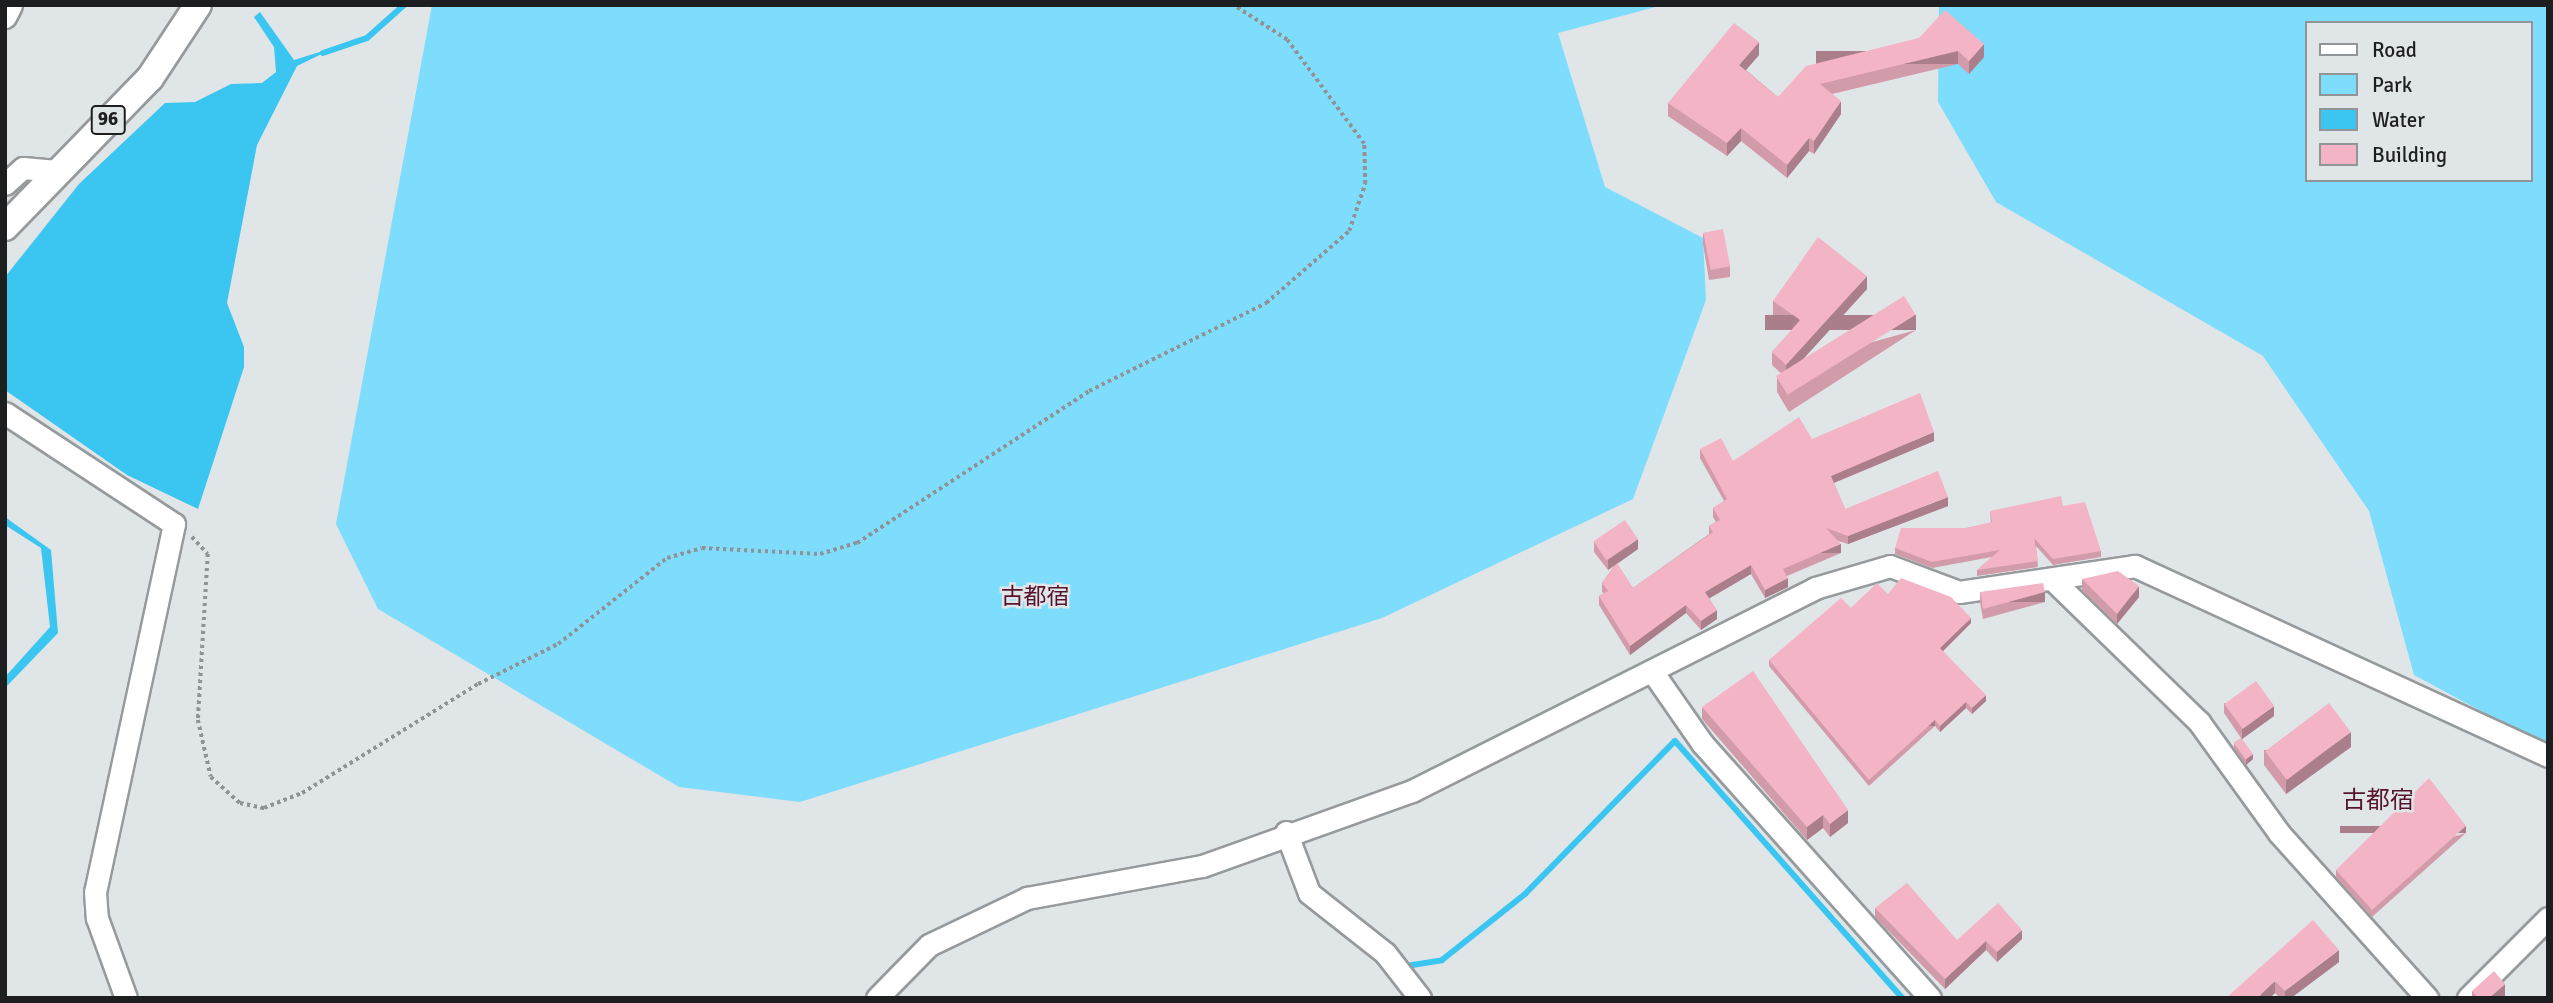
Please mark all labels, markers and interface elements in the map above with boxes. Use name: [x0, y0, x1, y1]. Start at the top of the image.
legend: [2304, 21, 2532, 182]
text: Road: [2372, 37, 2417, 63]
text: Park: [2372, 72, 2412, 98]
road number: 96: [90, 104, 126, 136]
text: Water: [2372, 107, 2425, 133]
text: Building: [2372, 142, 2447, 168]
district label: 古都宿: [1001, 583, 1069, 611]
district label: 古都宿: [2342, 787, 2414, 815]

